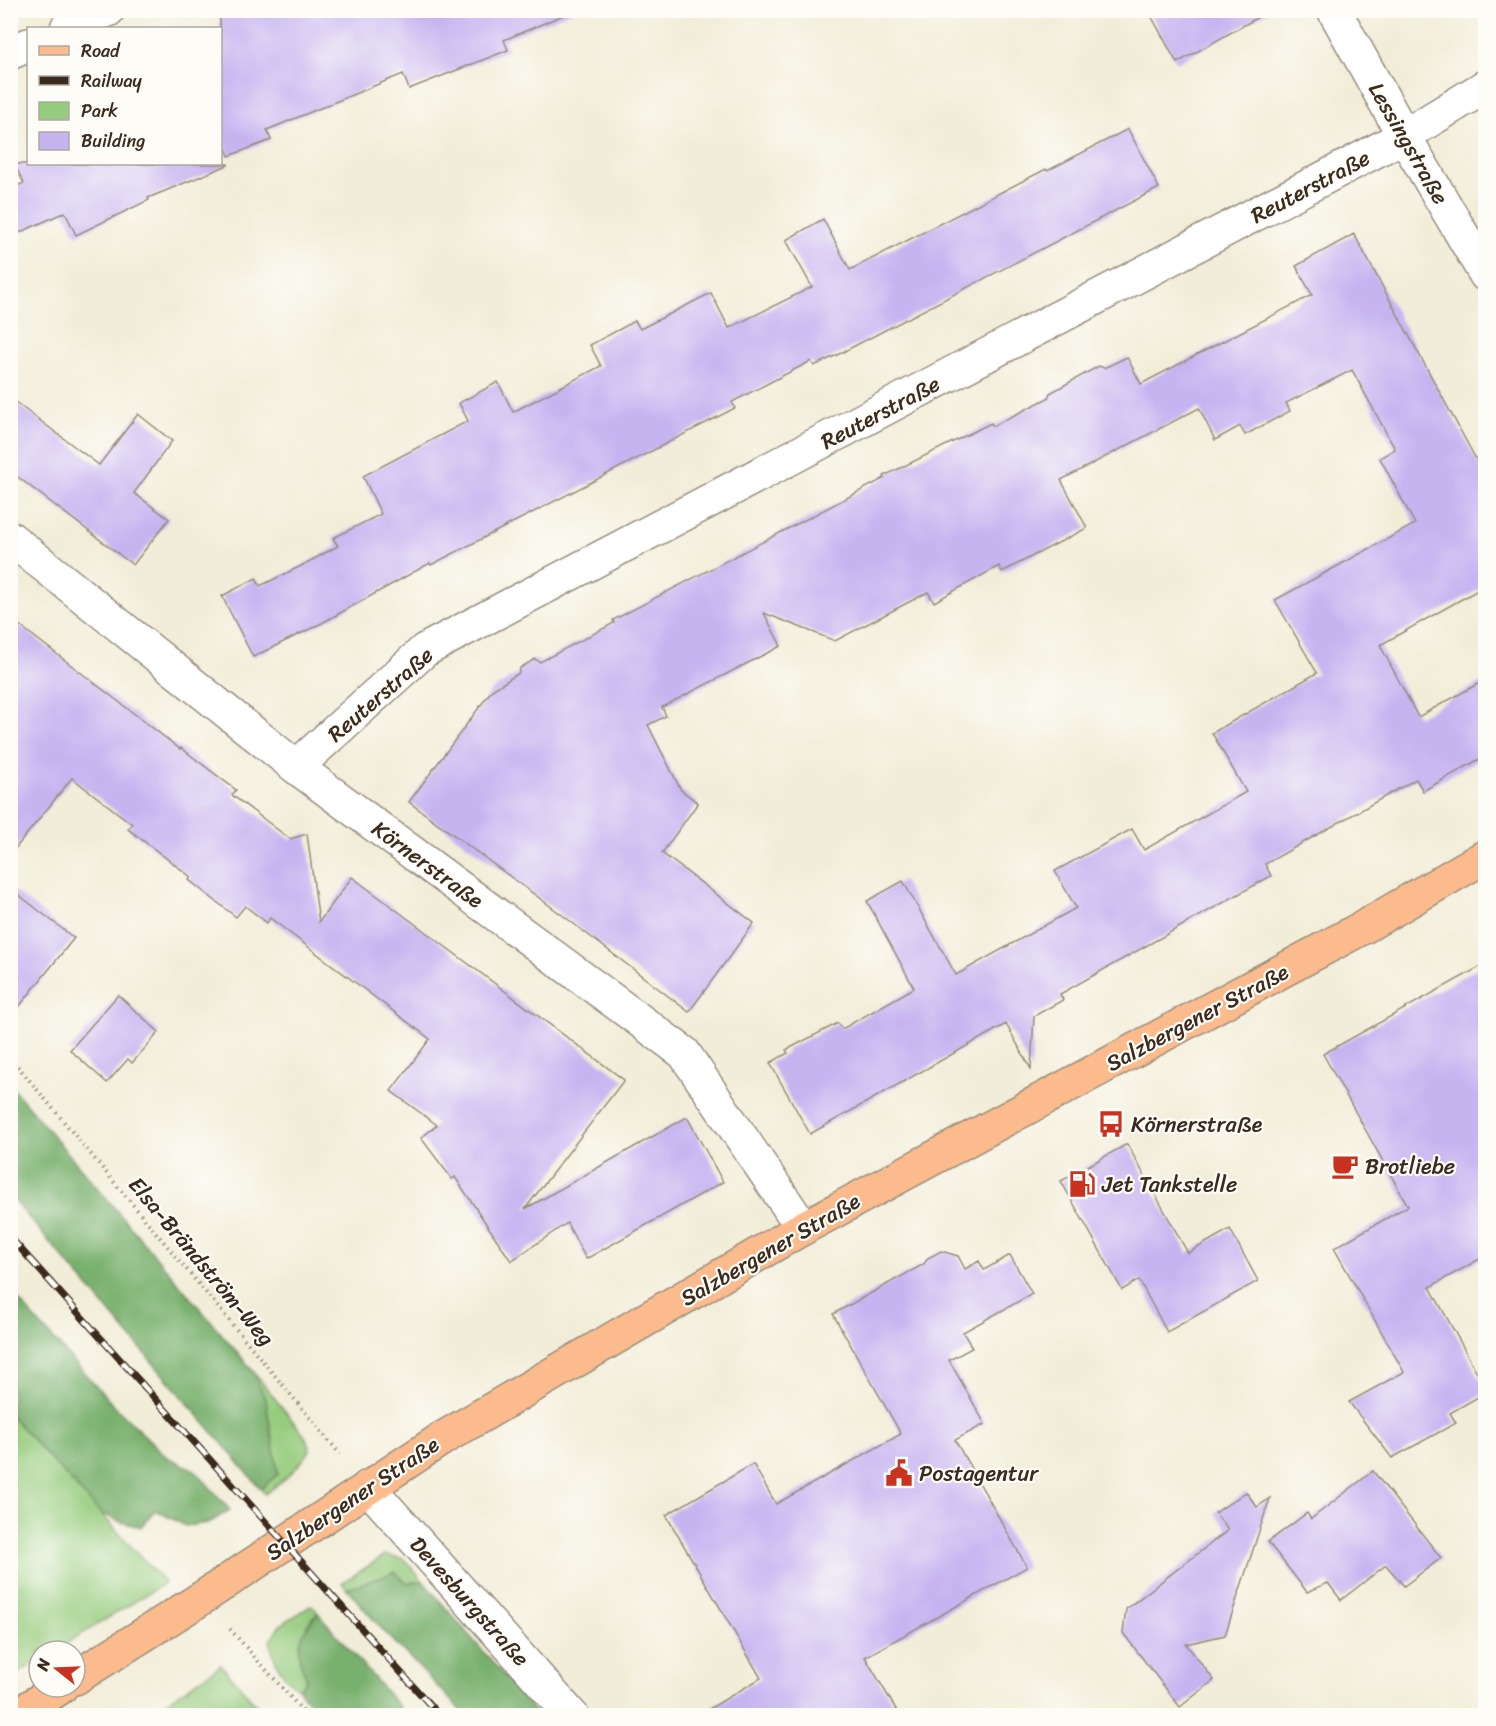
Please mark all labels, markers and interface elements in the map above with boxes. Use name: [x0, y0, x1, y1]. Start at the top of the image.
legend: [27, 27, 222, 165]
text: Road: [81, 35, 121, 67]
text: Railway: [81, 65, 143, 97]
street label: Lessingstraße: [1358, 74, 1460, 212]
text: Park: [81, 95, 118, 127]
text: Building: [81, 125, 145, 157]
street label: Reuterstraße: [1243, 138, 1377, 234]
street label: Reuterstraße: [813, 364, 947, 460]
street label: Reuterstraße: [318, 637, 443, 752]
street label: Körnerstraße: [363, 810, 493, 919]
street label: Salzbergener Straße: [1099, 952, 1296, 1082]
place label: Körnerstraße: [1131, 1105, 1263, 1144]
bus stop icon: Körnerstraße: [1096, 1109, 1126, 1139]
place label: Brotliebe: [1365, 1147, 1455, 1186]
cafe icon: Brotliebe: [1330, 1151, 1360, 1181]
place label: Jet Tankstelle: [1101, 1165, 1237, 1204]
street label: Elsa-Brändström-Weg: [118, 1167, 285, 1355]
fuel station icon: Jet Tankstelle: [1067, 1169, 1097, 1199]
street label: Salzbergener Straße: [673, 1182, 868, 1317]
street label: Salzbergener Straße: [257, 1425, 448, 1571]
place label: Postagentur: [919, 1454, 1039, 1493]
public building icon: Postagentur: [884, 1458, 914, 1488]
street label: Devesburgstraße: [400, 1527, 539, 1676]
north arrow: [27, 1639, 87, 1699]
text: N: [27, 1654, 59, 1675]

